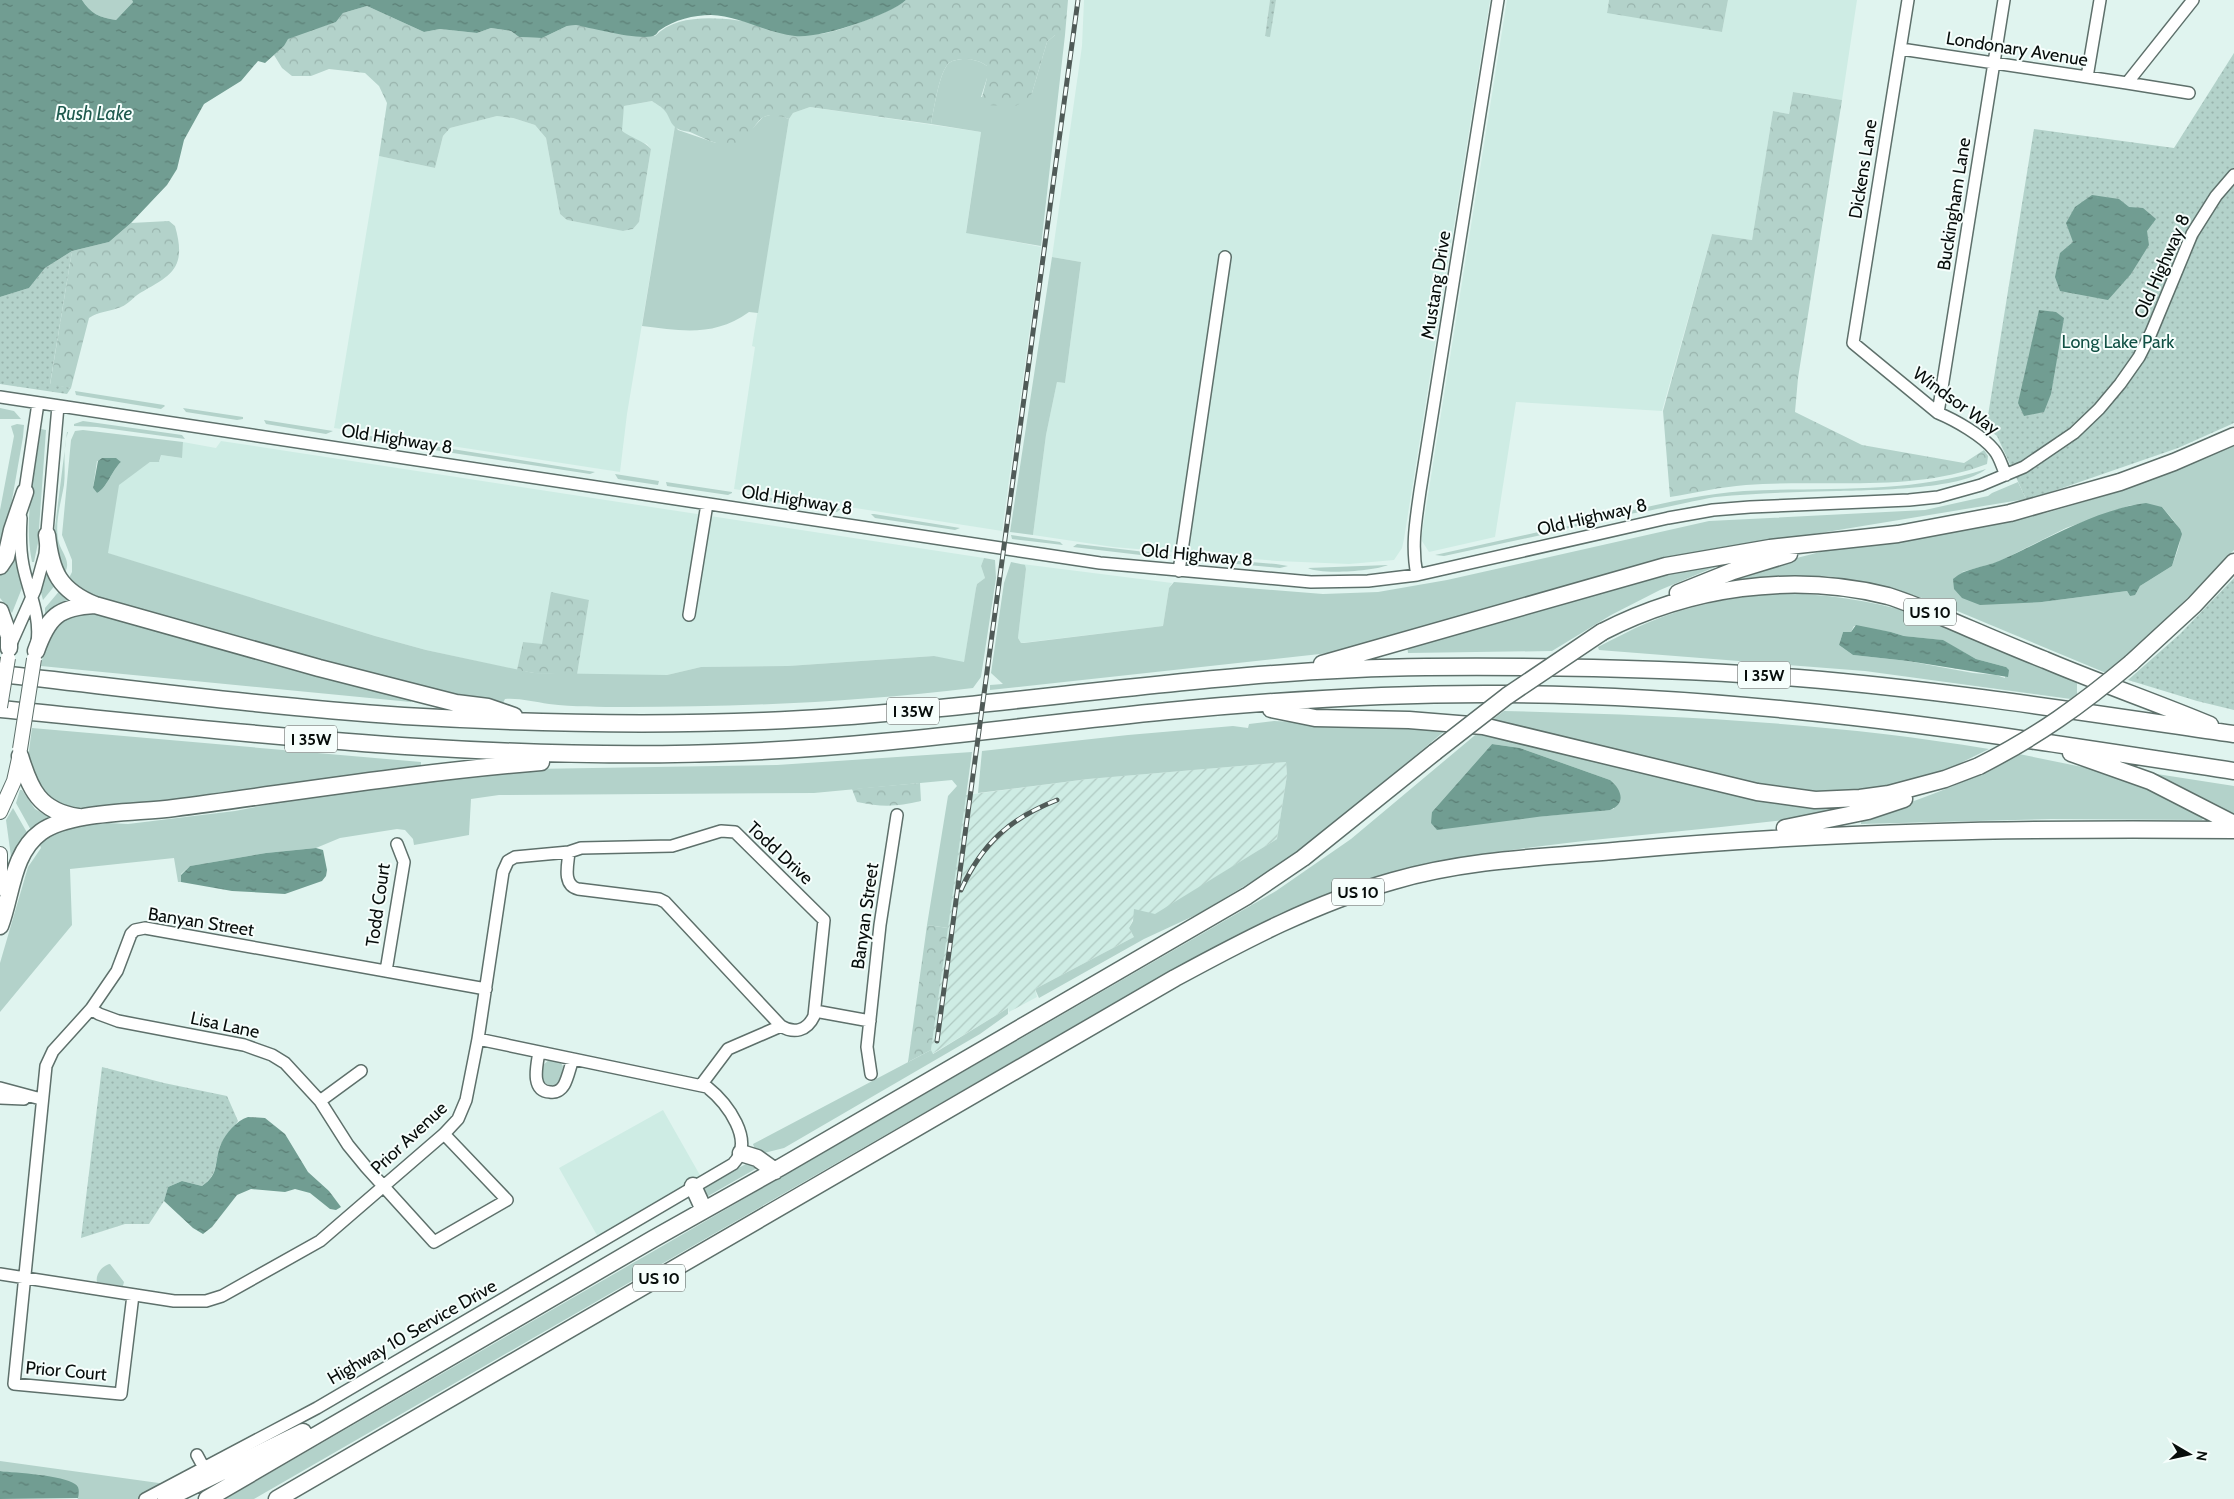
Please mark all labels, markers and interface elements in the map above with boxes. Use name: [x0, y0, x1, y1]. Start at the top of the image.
street label: Londonary Avenue: [1945, 27, 2089, 71]
water label: Rush Lake: [56, 102, 133, 125]
street label: Dickens Lane: [1844, 118, 1882, 220]
street label: Buckingham Lane: [1933, 136, 1975, 272]
street label: Old Highway 8: [2129, 210, 2195, 322]
street label: Mustang Drive: [1417, 229, 1455, 341]
park label: Long Lake Park: [2062, 331, 2175, 353]
street label: Windsor Way: [1908, 362, 2004, 440]
street label: Old Highway 8: [340, 419, 454, 459]
street label: Old Highway 8: [740, 480, 854, 520]
street label: Old Highway 8: [1535, 494, 1649, 540]
street label: Old Highway 8: [1140, 539, 1254, 571]
road number: US 10: [1904, 598, 1956, 626]
road number: I 35W: [1738, 662, 1790, 688]
road number: I 35W: [887, 698, 939, 724]
road number: I 35W: [285, 726, 337, 752]
street label: Todd Drive: [742, 817, 818, 889]
street label: Banyan Street: [847, 861, 883, 971]
street label: Todd Court: [361, 862, 395, 948]
road number: US 10: [1332, 879, 1384, 906]
street label: Banyan Street: [146, 903, 256, 941]
street label: Lisa Lane: [189, 1007, 261, 1043]
street label: Prior Avenue: [366, 1097, 452, 1179]
road number: US 10: [633, 1264, 685, 1292]
street label: Highway 10 Service Drive: [324, 1275, 500, 1389]
street label: Prior Court: [25, 1357, 107, 1385]
north arrow: [2164, 1429, 2214, 1479]
text: N: [2192, 1450, 2212, 1462]

